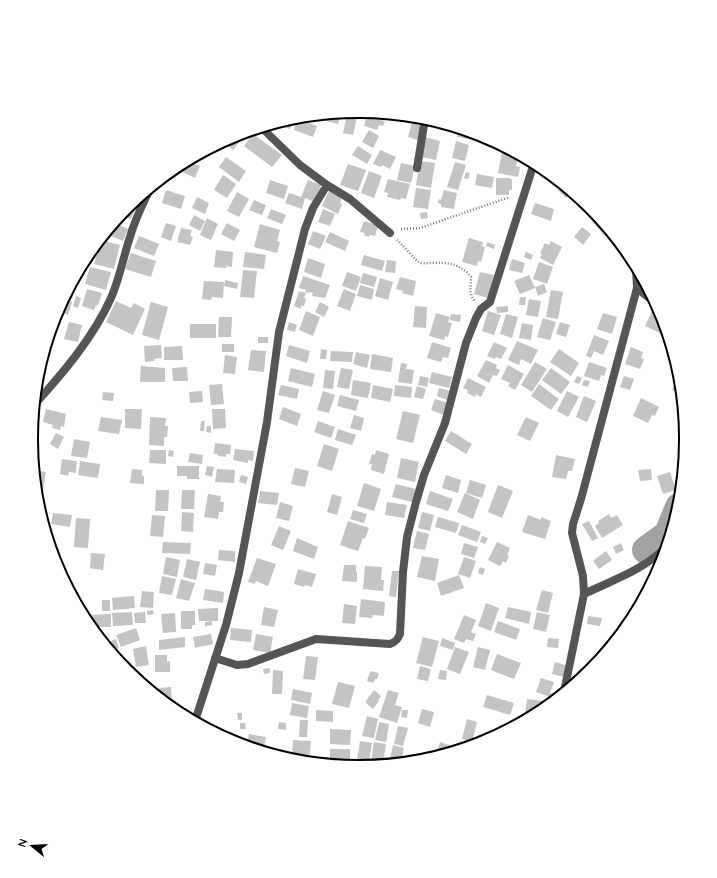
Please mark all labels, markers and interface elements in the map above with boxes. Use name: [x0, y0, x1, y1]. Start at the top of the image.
north arrow: [12, 826, 52, 866]
text: N: [15, 837, 30, 849]

